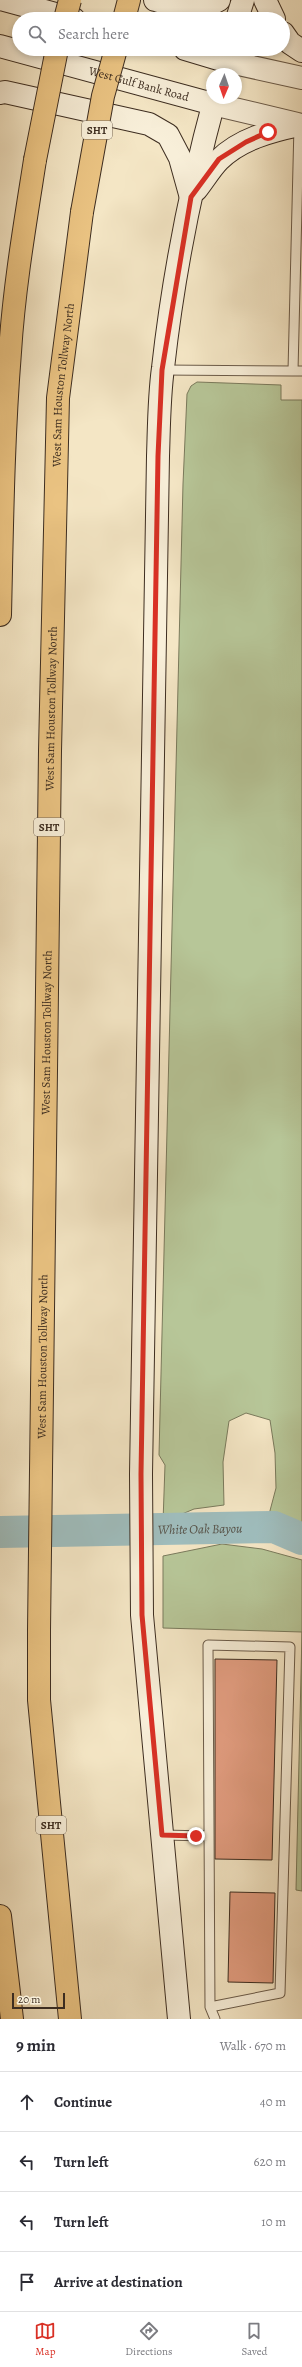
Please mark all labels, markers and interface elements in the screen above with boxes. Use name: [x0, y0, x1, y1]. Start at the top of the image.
search box: [12, 12, 290, 56]
icon: search: [26, 23, 48, 45]
text: Search here: [58, 24, 129, 44]
street label: West Gulf Bank Road: [86, 62, 191, 105]
north arrow: [206, 68, 242, 104]
road number: SHT: [82, 121, 112, 139]
route start: [259, 123, 277, 141]
street label: West Sam Houston Tollway North: [48, 302, 78, 468]
street label: West Sam Houston Tollway North: [41, 626, 61, 792]
road number: SHT: [34, 818, 64, 836]
street label: West Sam Houston Tollway North: [37, 950, 56, 1116]
street label: West Sam Houston Tollway North: [33, 1274, 51, 1440]
water label: White Oak Bayou: [157, 1520, 243, 1538]
road number: SHT: [36, 1816, 66, 1834]
route end: [187, 1827, 205, 1845]
scale bar: [12, 1991, 65, 2010]
text: 20 m: [18, 1992, 40, 2007]
text: 9 min: [16, 2034, 56, 2057]
text: Walk · 670 m: [220, 2037, 286, 2054]
icon: ahead: [16, 2091, 38, 2113]
text: Continue: [54, 2092, 112, 2112]
text: 40 m: [260, 2093, 286, 2110]
icon: left: [16, 2151, 38, 2173]
text: Turn left: [54, 2152, 109, 2172]
text: 620 m: [253, 2153, 286, 2170]
icon: left: [16, 2211, 38, 2233]
text: Turn left: [54, 2212, 109, 2232]
text: 10 m: [261, 2213, 286, 2230]
icon: arrive: [16, 2271, 38, 2293]
text: Arrive at destination: [54, 2272, 183, 2292]
tab: Map: [34, 2320, 56, 2359]
tab: Directions: [125, 2320, 173, 2359]
tab: Saved: [241, 2320, 268, 2359]

